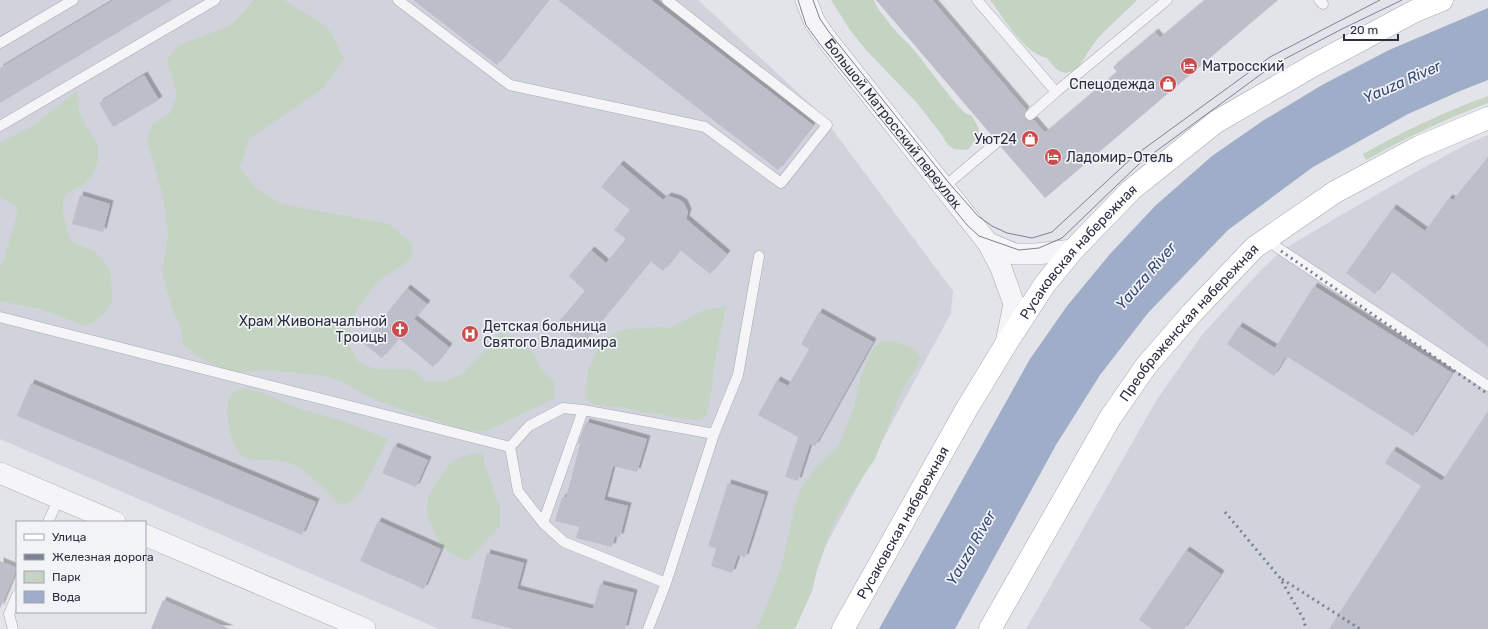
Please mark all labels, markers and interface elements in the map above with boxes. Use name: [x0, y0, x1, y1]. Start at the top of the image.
scale bar: [1344, 16, 1398, 42]
text: 20 m: [1350, 23, 1378, 37]
street label: Большой Матросский переулок: [820, 35, 966, 212]
hotel icon: Матросский: [1179, 56, 1199, 76]
water label: Yauza River: [1360, 56, 1445, 107]
place label: Матросский: [1202, 58, 1284, 75]
shop icon: Спецодежда: [1158, 74, 1178, 94]
place label: Спецодежда: [1069, 76, 1155, 93]
shop icon: Уют24: [1020, 129, 1040, 149]
place label: Уют24: [974, 131, 1017, 148]
hotel icon: Ладомир-Отель: [1043, 147, 1063, 167]
place label: Ладомир-Отель: [1066, 149, 1173, 166]
street label: Русаковская набережная: [1016, 181, 1140, 323]
water label: Yauza River: [1112, 238, 1181, 313]
street label: Преображенская набережная: [1116, 240, 1262, 405]
place label: Храм Живоначальной Троицы: [239, 313, 387, 346]
place label: Детская больница Святого Владимира: [483, 318, 617, 351]
church icon: Храм Живоначальной Троицы: [390, 319, 410, 339]
hospital icon: Детская больница Святого Владимира: [460, 324, 480, 344]
street label: Русаковская набережная: [854, 443, 953, 602]
water label: Yauza River: [942, 506, 1000, 589]
legend: [16, 521, 146, 613]
text: Улица: [52, 530, 86, 544]
text: Железная дорога: [52, 550, 154, 564]
text: Парк: [52, 570, 81, 584]
text: Вода: [52, 590, 81, 604]

